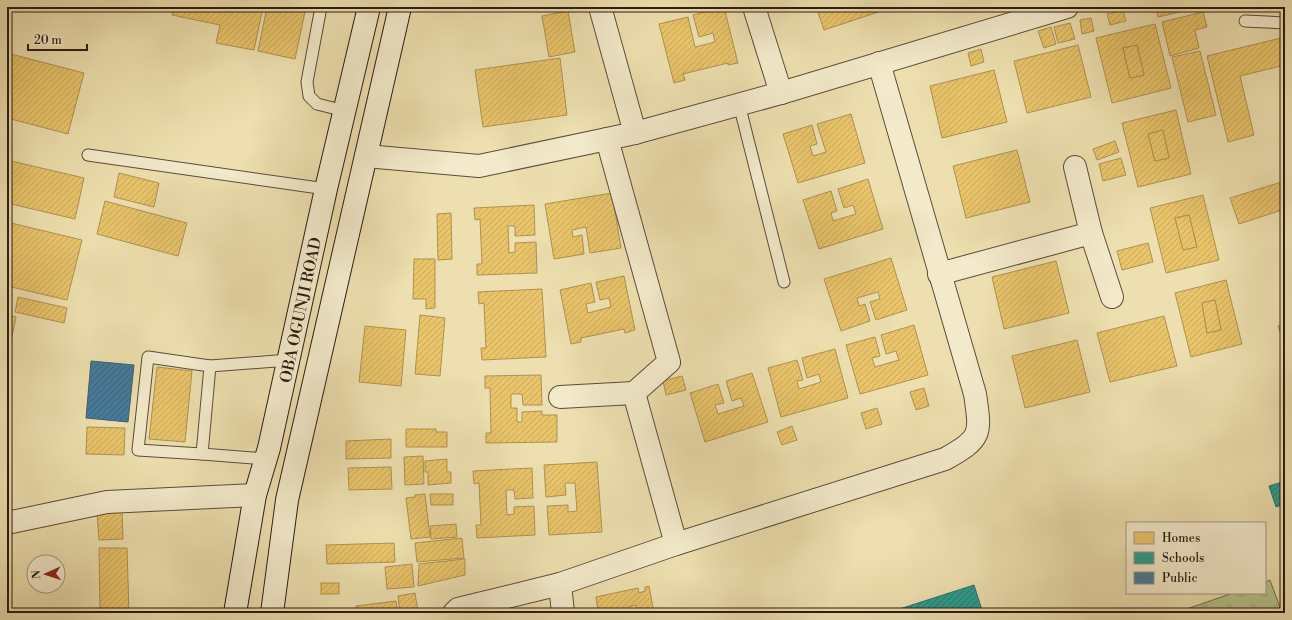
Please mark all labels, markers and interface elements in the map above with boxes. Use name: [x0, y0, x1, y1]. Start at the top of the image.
scale bar: [28, 26, 87, 52]
text: 20 m: [34, 33, 62, 48]
street label: OBA OGUNJI ROAD: [276, 236, 326, 385]
legend: [1126, 522, 1266, 594]
text: Homes: [1162, 531, 1200, 546]
text: Schools: [1162, 551, 1204, 566]
north arrow: [26, 554, 66, 594]
text: N: [30, 569, 44, 579]
text: Public: [1162, 571, 1198, 586]

